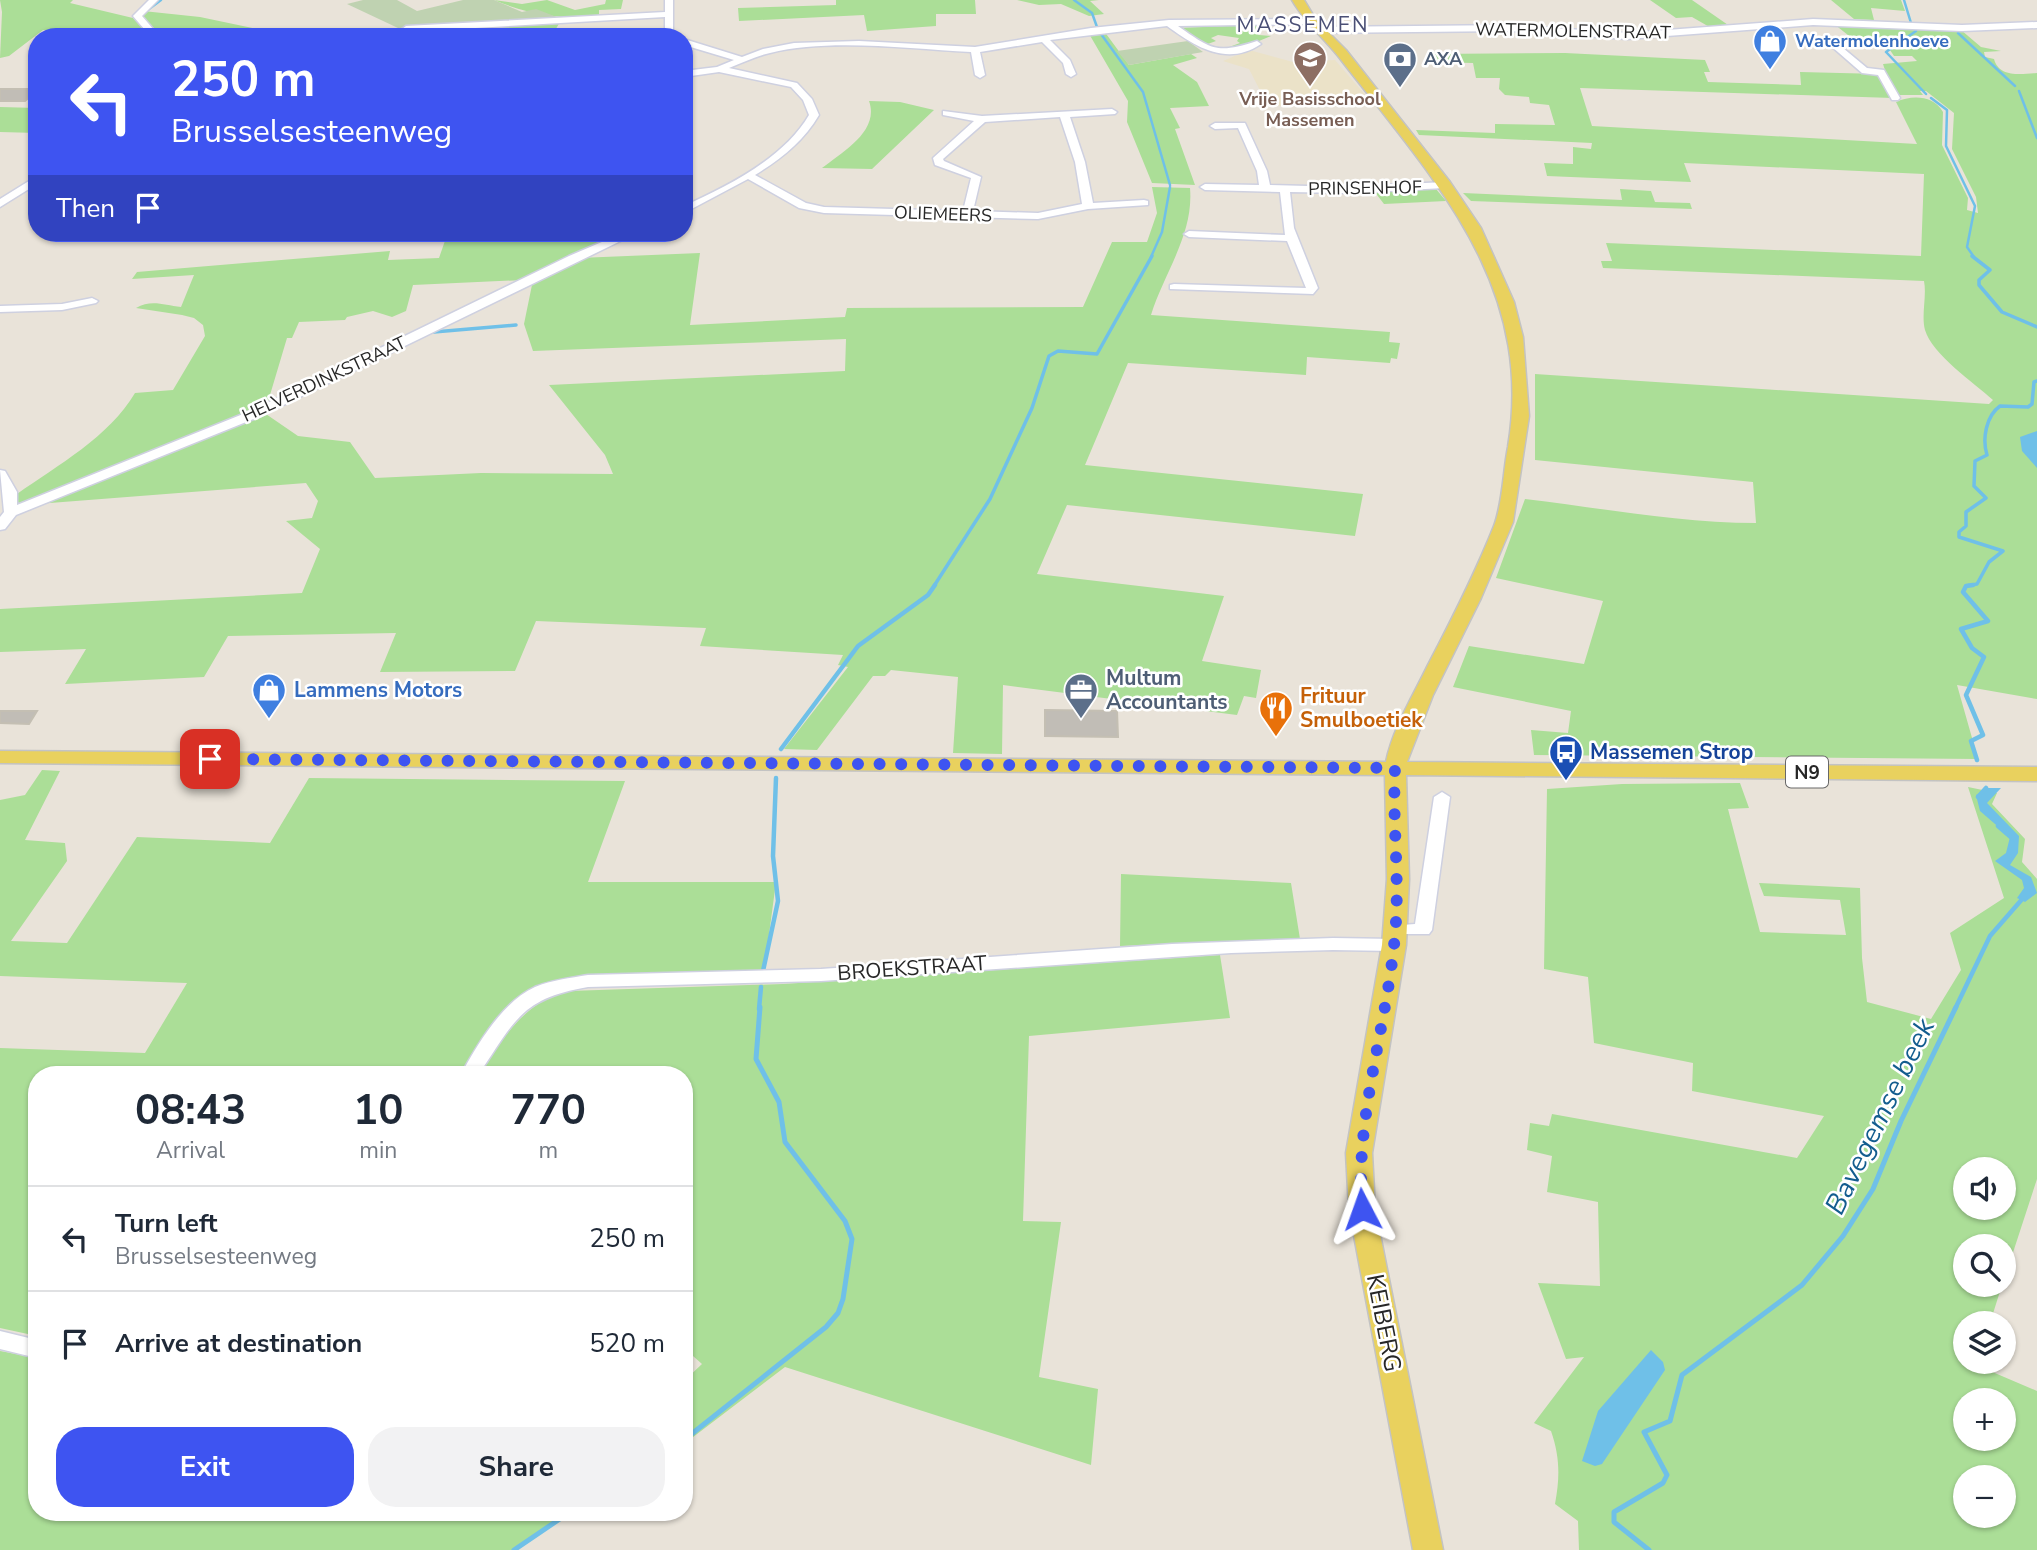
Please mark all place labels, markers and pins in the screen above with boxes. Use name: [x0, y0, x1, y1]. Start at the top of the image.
shop icon: Watermolenhoeve: [1751, 22, 1789, 71]
place label: Watermolenhoeve: [1795, 29, 1949, 53]
school or university icon: Vrije Basisschool Massemen: [1291, 39, 1329, 88]
bank icon: AXA: [1381, 40, 1419, 89]
place label: AXA: [1424, 47, 1463, 71]
place label: Vrije Basisschool Massemen: [1238, 87, 1381, 132]
place label: Multum Accountants: [1106, 664, 1228, 716]
shop icon: Lammens Motors: [250, 671, 288, 720]
office icon: Multum Accountants: [1062, 671, 1100, 720]
place label: Lammens Motors: [294, 676, 462, 704]
place label: Frituur Smulboetiek: [1300, 682, 1423, 734]
restaurant icon: Frituur Smulboetiek: [1257, 689, 1295, 738]
pin: [180, 729, 240, 789]
bus stop icon: Massemen Strop: [1547, 733, 1585, 782]
place label: Massemen Strop: [1590, 738, 1753, 766]

